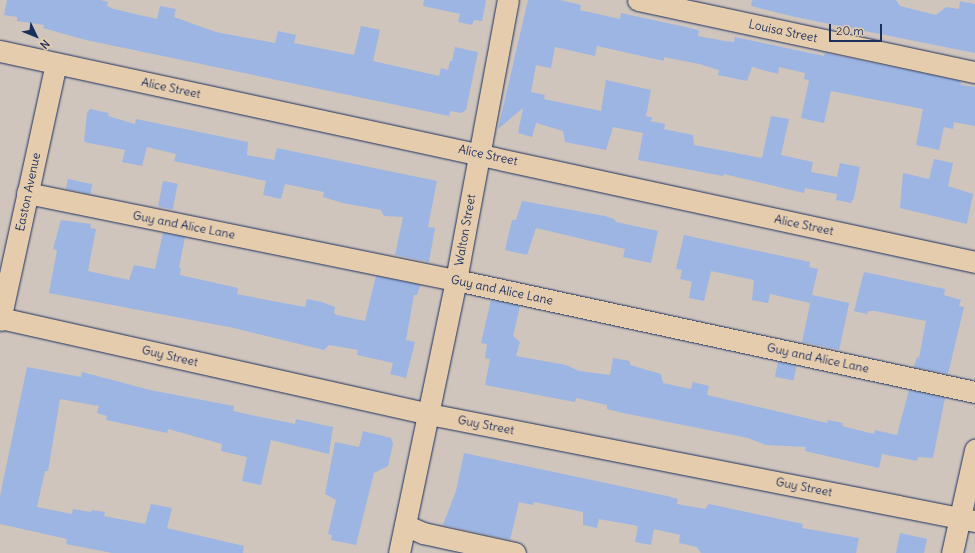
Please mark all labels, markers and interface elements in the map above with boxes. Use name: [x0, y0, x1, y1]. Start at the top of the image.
north arrow: [16, 16, 56, 56]
scale bar: [831, 16, 884, 42]
street label: Louisa Street: [747, 17, 819, 45]
text: 20 m: [836, 23, 864, 38]
text: N: [37, 37, 52, 52]
street label: Alice Street: [140, 75, 202, 101]
street label: Alice Street: [457, 142, 519, 168]
street label: Easton Avenue: [13, 151, 43, 233]
street label: Walton Street: [452, 193, 478, 267]
street label: Guy and Alice Lane: [132, 208, 236, 242]
street label: Alice Street: [773, 212, 835, 238]
street label: Guy and Alice Lane: [450, 272, 554, 308]
street label: Guy and Alice Lane: [766, 340, 870, 376]
street label: Guy Street: [140, 343, 200, 369]
street label: Guy Street: [456, 412, 516, 438]
street label: Guy Street: [774, 474, 834, 500]

